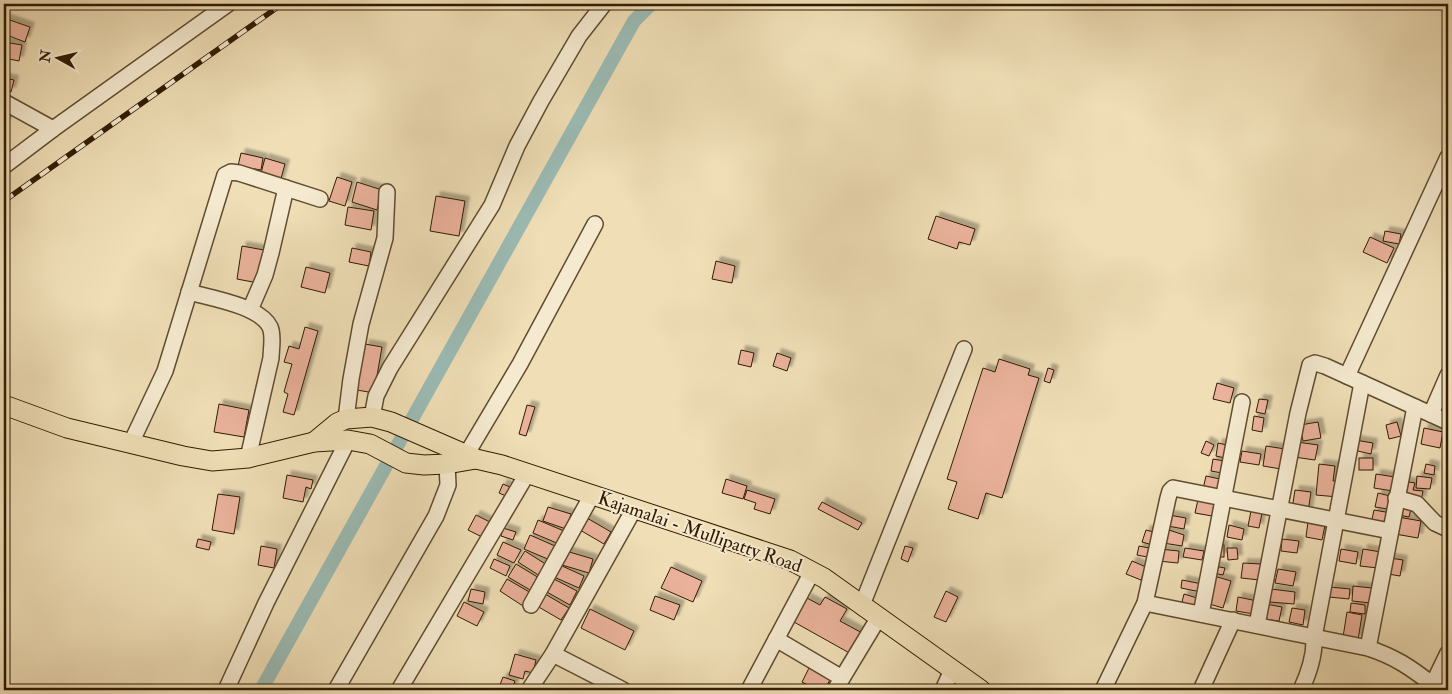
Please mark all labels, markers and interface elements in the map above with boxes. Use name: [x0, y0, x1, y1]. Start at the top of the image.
north arrow: [32, 32, 82, 82]
text: N: [36, 48, 55, 65]
street label: Kajamalai - Mullipatty Road: [595, 486, 806, 579]

